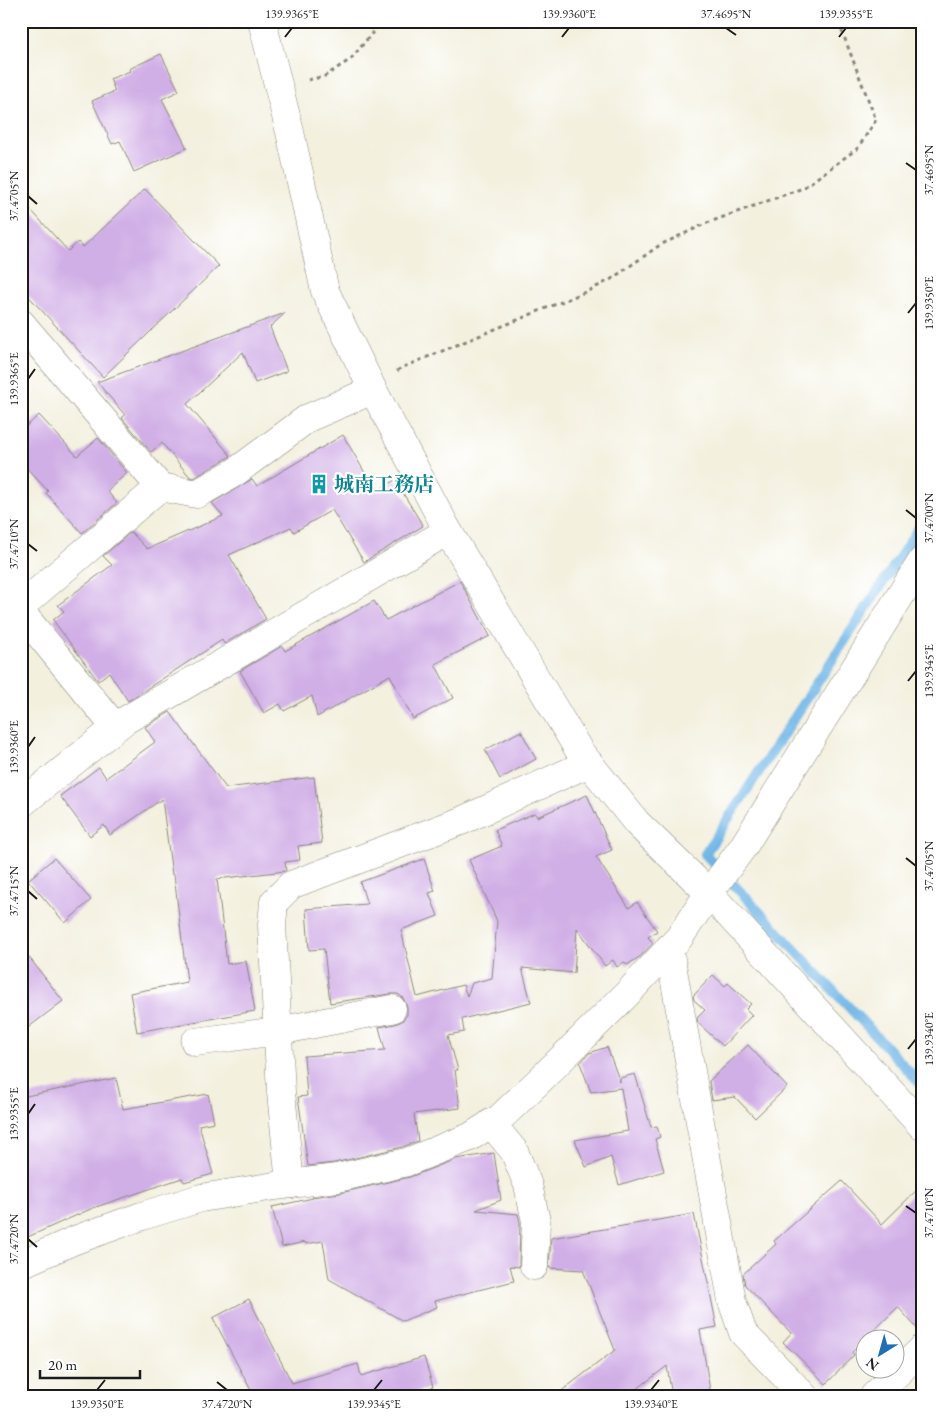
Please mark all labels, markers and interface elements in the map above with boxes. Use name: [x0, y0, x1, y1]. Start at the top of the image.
text: 139.9365°E: [265, 6, 319, 22]
text: 139.9360°E: [542, 6, 596, 22]
text: 37.4695°N: [701, 6, 752, 22]
text: 139.9355°E: [819, 6, 873, 22]
text: 37.4695°N: [921, 144, 937, 195]
text: 37.4705°N: [6, 170, 22, 221]
text: 139.9350°E: [921, 276, 937, 330]
text: 139.9365°E: [6, 352, 22, 406]
place label: 城南工務店: [334, 471, 434, 497]
building icon: 城南工務店: [308, 473, 330, 495]
text: 37.4700°N: [921, 492, 937, 543]
text: 37.4710°N: [6, 518, 22, 569]
text: 139.9345°E: [921, 644, 937, 698]
text: 139.9360°E: [6, 720, 22, 774]
text: 37.4705°N: [921, 840, 937, 891]
text: 37.4715°N: [6, 865, 22, 916]
text: 139.9340°E: [921, 1012, 937, 1066]
text: 139.9355°E: [6, 1087, 22, 1141]
text: 37.4710°N: [921, 1187, 937, 1238]
text: 37.4720°N: [6, 1213, 22, 1264]
north arrow: [856, 1330, 906, 1380]
scale bar: [40, 1347, 140, 1379]
text: N: [862, 1353, 882, 1375]
text: 20 m: [48, 1355, 77, 1374]
text: 139.9350°E: [70, 1396, 124, 1412]
text: 37.4720°N: [202, 1396, 253, 1412]
text: 139.9345°E: [347, 1396, 401, 1412]
text: 139.9340°E: [624, 1396, 678, 1412]

